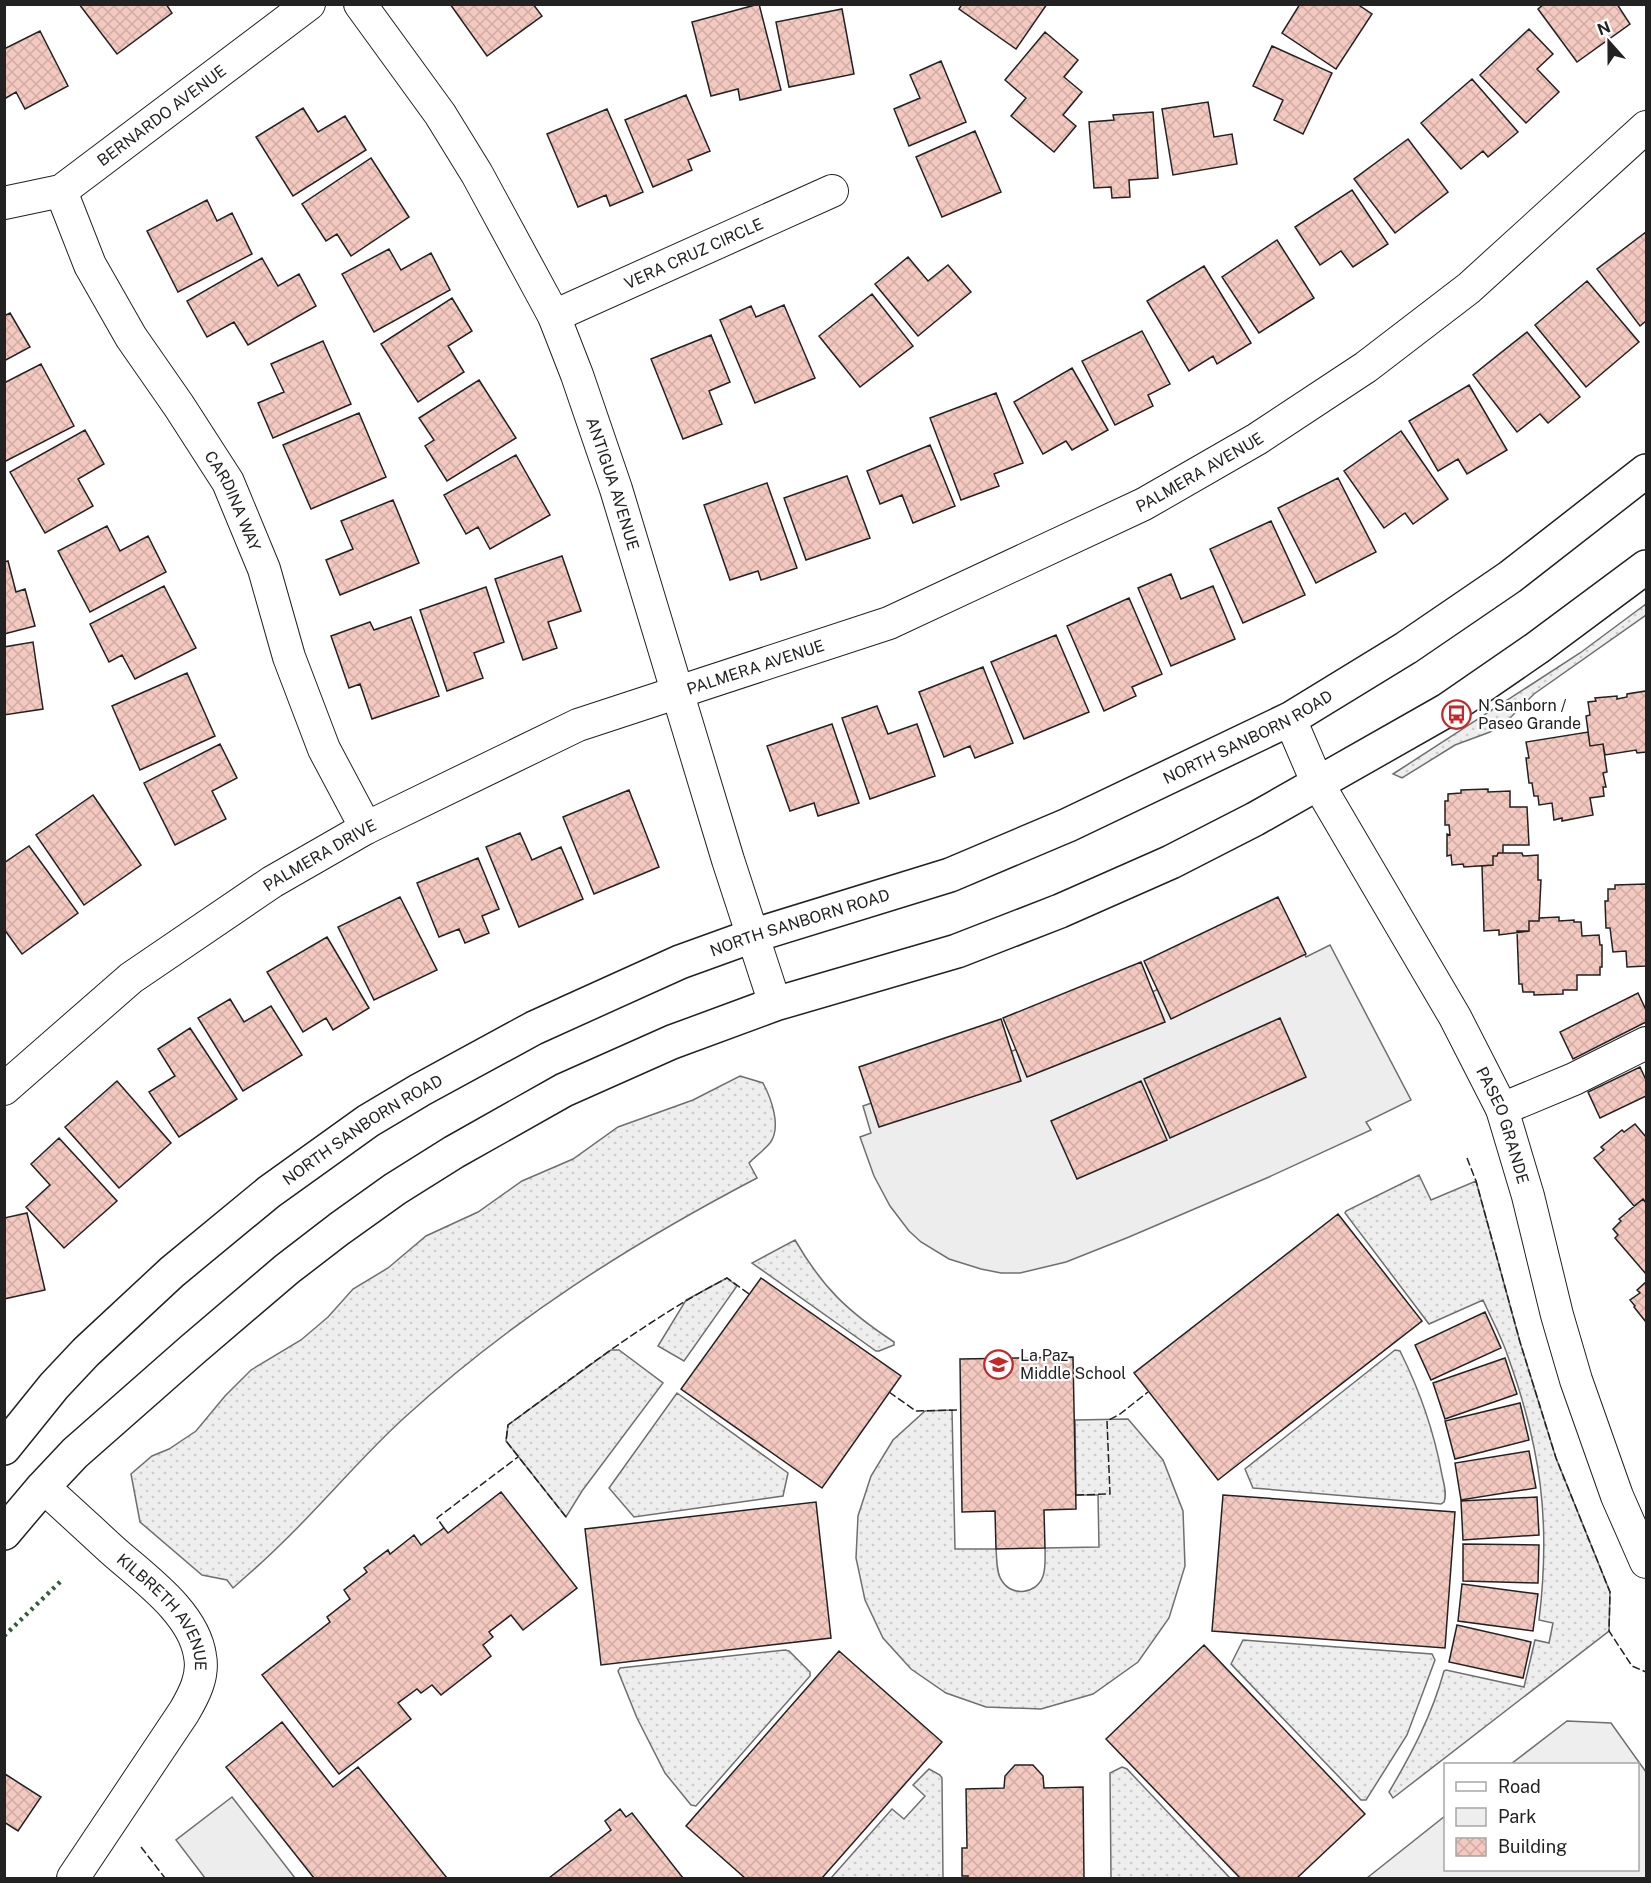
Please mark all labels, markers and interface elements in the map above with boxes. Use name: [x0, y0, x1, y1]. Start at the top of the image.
north arrow: [1579, 12, 1639, 72]
text: N: [1595, 17, 1613, 40]
street label: BERNARDO AVENUE: [94, 61, 230, 170]
street label: VERA CRUZ CIRCLE: [621, 214, 766, 293]
street label: ANTIGUA AVENUE: [582, 415, 643, 553]
street label: PALMERA AVENUE: [1133, 428, 1267, 516]
street label: CARDINA WAY: [200, 447, 265, 554]
street label: PALMERA AVENUE: [684, 636, 827, 699]
street label: NORTH SANBORN ROAD: [1160, 686, 1336, 788]
place label: N Sanborn / Paseo Grande: [1478, 696, 1581, 733]
bus stop icon: N Sanborn / Paseo Grande: [1441, 698, 1473, 730]
street label: PALMERA DRIVE: [260, 816, 379, 895]
street label: NORTH SANBORN ROAD: [707, 885, 892, 960]
street label: PASEO GRANDE: [1472, 1064, 1533, 1186]
street label: NORTH SANBORN ROAD: [279, 1071, 446, 1189]
place label: La Paz Middle School: [1020, 1346, 1126, 1383]
school or university icon: La Paz Middle School: [983, 1348, 1015, 1380]
street label: KILBRETH AVENUE: [113, 1549, 210, 1671]
legend: [1444, 1763, 1639, 1871]
text: Road: [1498, 1776, 1541, 1797]
text: Park: [1498, 1806, 1536, 1827]
text: Building: [1498, 1836, 1567, 1857]

